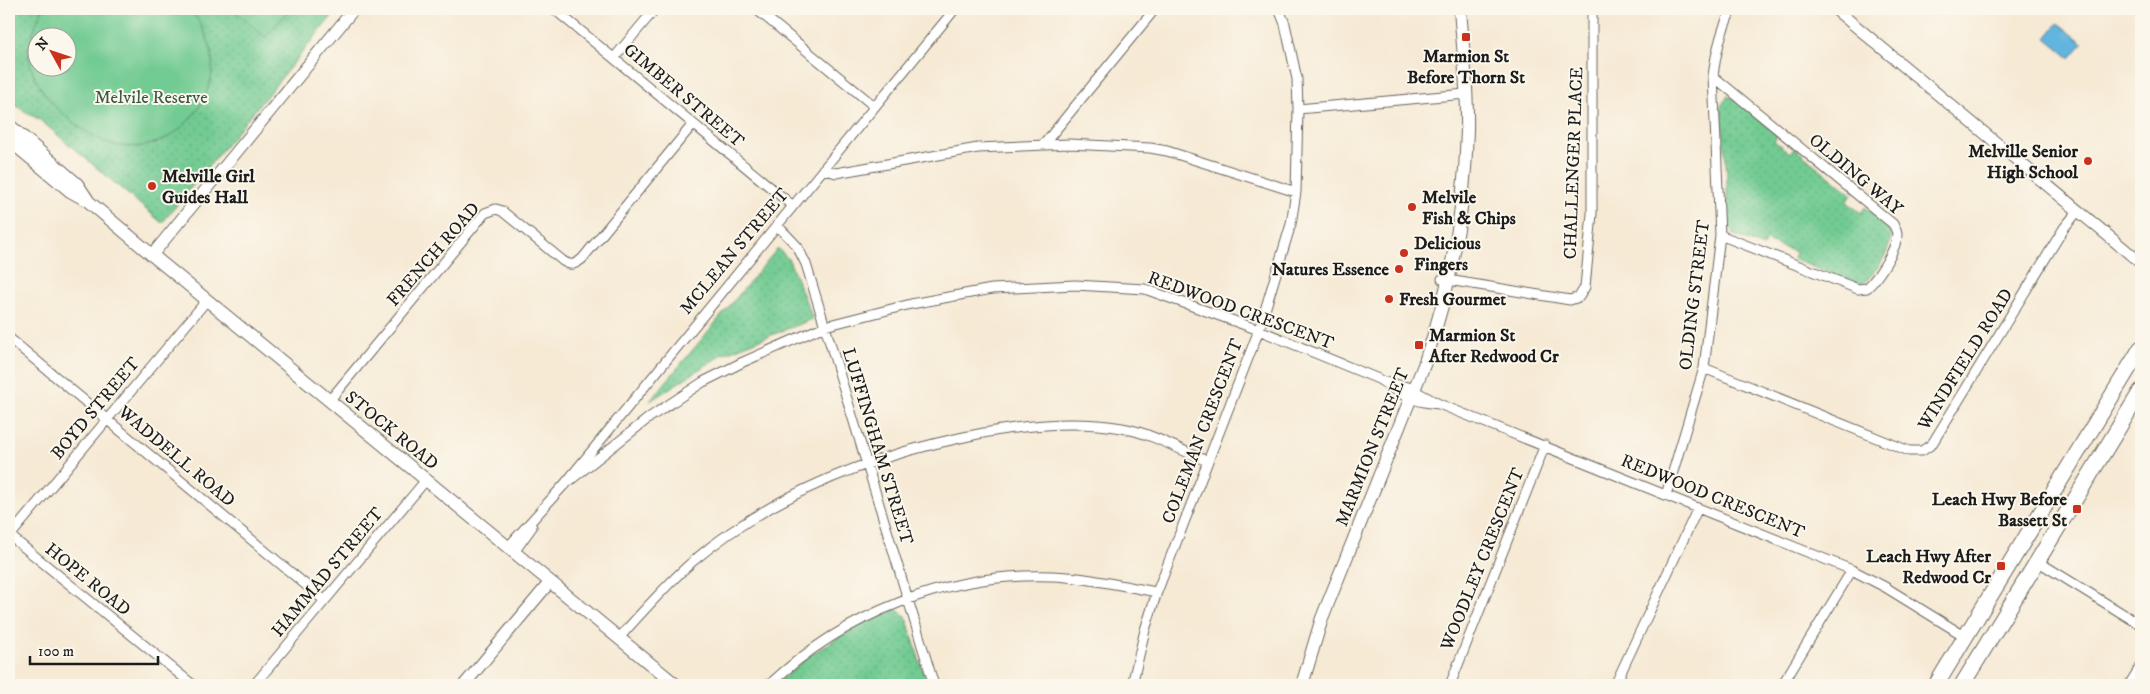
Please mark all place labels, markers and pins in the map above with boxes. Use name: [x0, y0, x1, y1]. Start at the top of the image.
marker: Marmion St Before Thorn St: [1460, 31, 1472, 43]
place label: Marmion St Before Thorn St: [1407, 46, 1525, 89]
place label: Melville Senior High School: [1968, 141, 2079, 184]
marker: Melville Senior High School: [2082, 155, 2094, 167]
place label: Melville Girl Guides Hall: [162, 166, 255, 209]
marker: Melville Girl Guides Hall: [146, 180, 158, 192]
place label: Melvile Fish & Chips: [1422, 187, 1516, 230]
marker: Melvile Fish & Chips: [1406, 201, 1418, 213]
place label: Delicious Fingers: [1414, 233, 1481, 276]
marker: Delicious Fingers: [1398, 247, 1410, 259]
place label: Natures Essence: [1272, 259, 1390, 281]
marker: Natures Essence: [1393, 263, 1405, 275]
place label: Fresh Gourmet: [1399, 289, 1506, 311]
marker: Fresh Gourmet: [1383, 293, 1395, 305]
place label: Marmion St After Redwood Cr: [1428, 325, 1559, 368]
marker: Marmion St After Redwood Cr: [1413, 339, 1425, 351]
place label: Leach Hwy Before Bassett St: [1932, 489, 2068, 532]
marker: Leach Hwy Before Bassett St: [2071, 503, 2083, 515]
place label: Leach Hwy After Redwood Cr: [1866, 546, 1991, 589]
marker: Leach Hwy After Redwood Cr: [1995, 560, 2007, 572]

